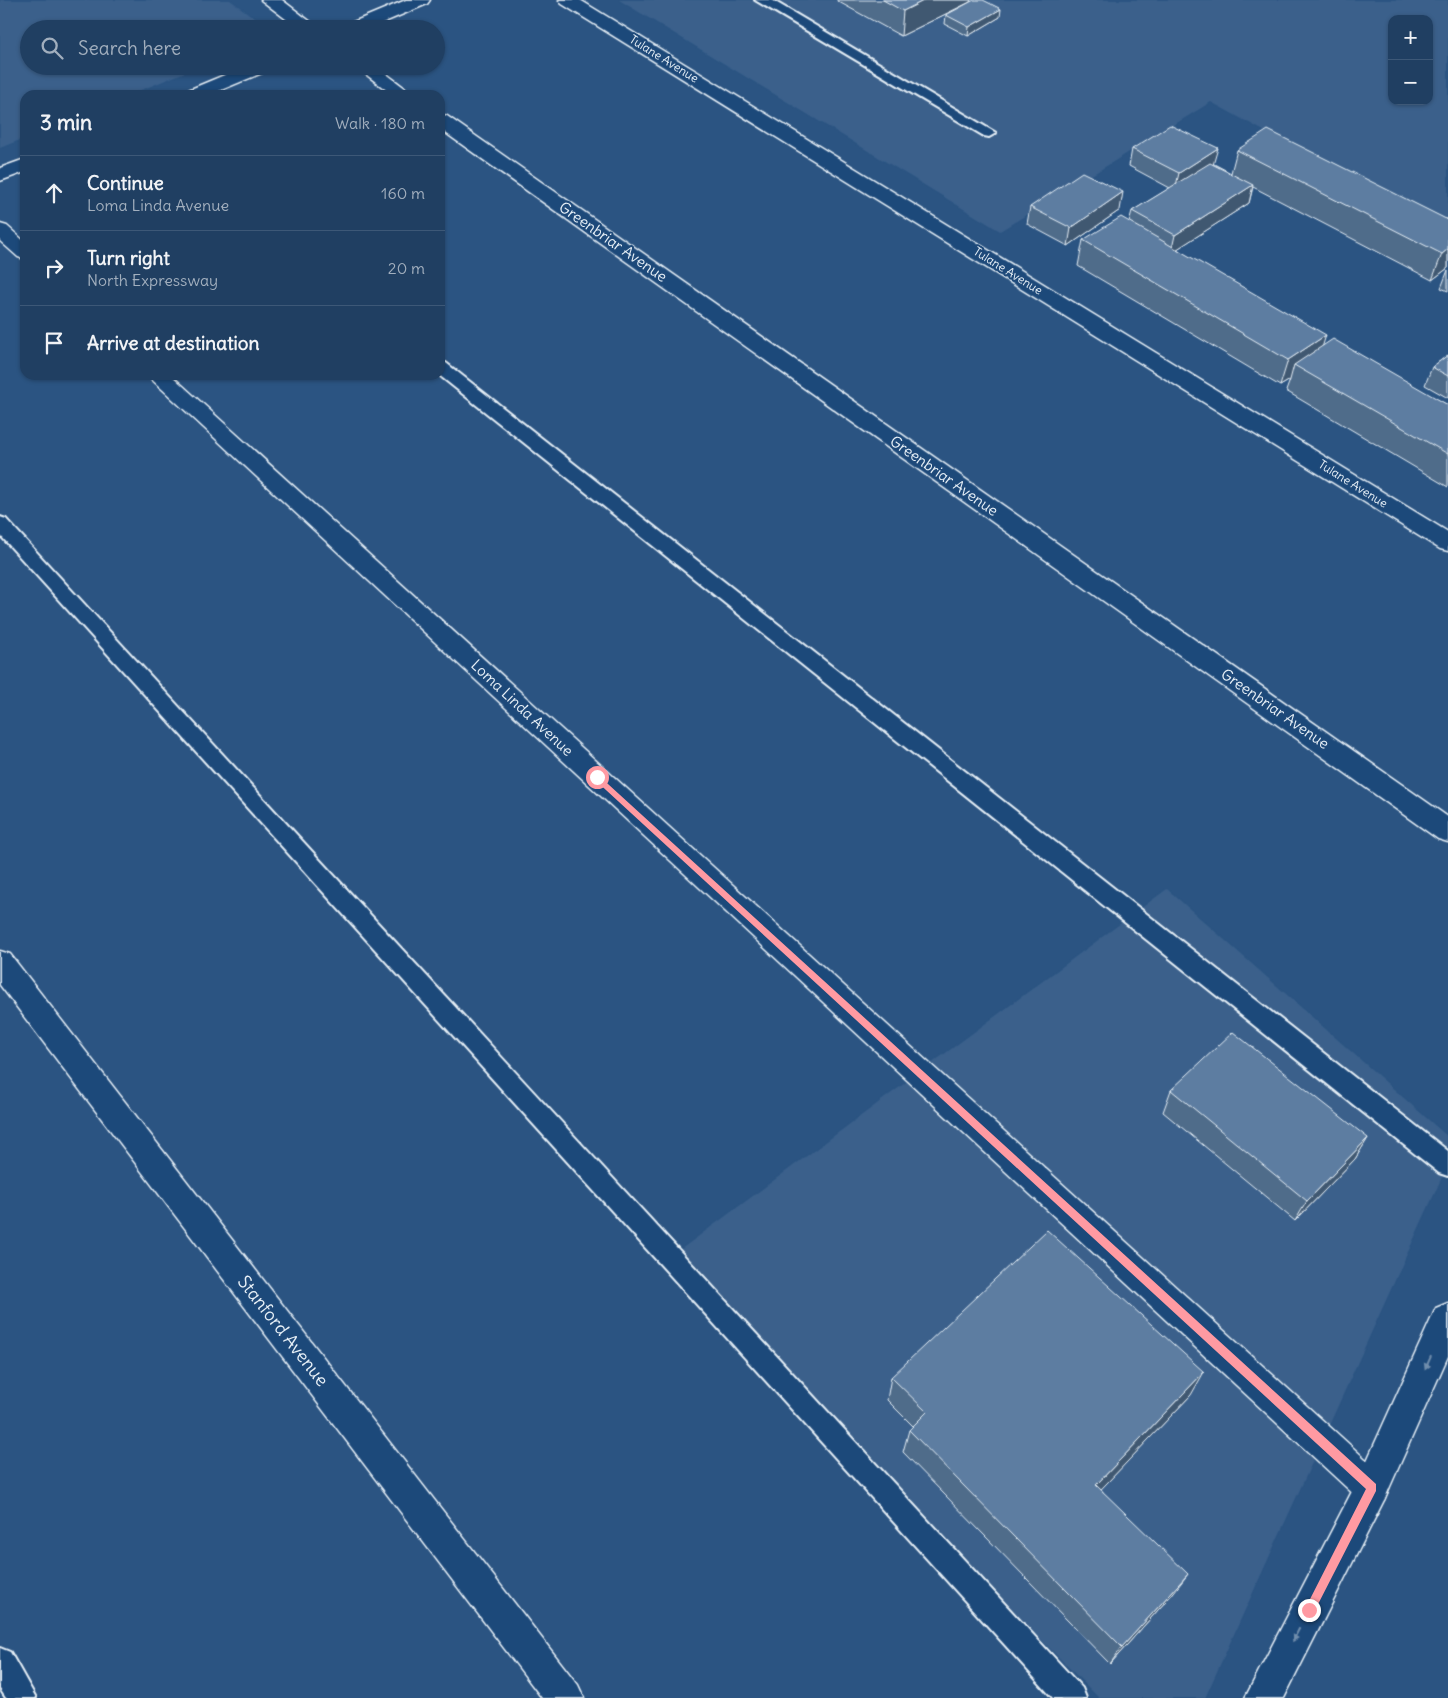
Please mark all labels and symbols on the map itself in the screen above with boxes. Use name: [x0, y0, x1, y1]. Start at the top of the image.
street label: Tulane Avenue: [627, 31, 702, 86]
street label: Greenbriar Avenue: [556, 197, 671, 286]
street label: Tulane Avenue: [971, 243, 1046, 298]
street label: Greenbriar Avenue: [887, 431, 1002, 520]
street label: Tulane Avenue: [1316, 456, 1391, 511]
street label: Loma Linda Avenue: [467, 655, 578, 760]
street label: Greenbriar Avenue: [1218, 664, 1333, 753]
route start: [586, 766, 609, 789]
street label: Stanford Avenue: [233, 1271, 334, 1391]
one-way arrow: [1424, 1356, 1432, 1370]
route end: [1298, 1599, 1321, 1622]
one-way arrow: [1292, 1628, 1300, 1643]

